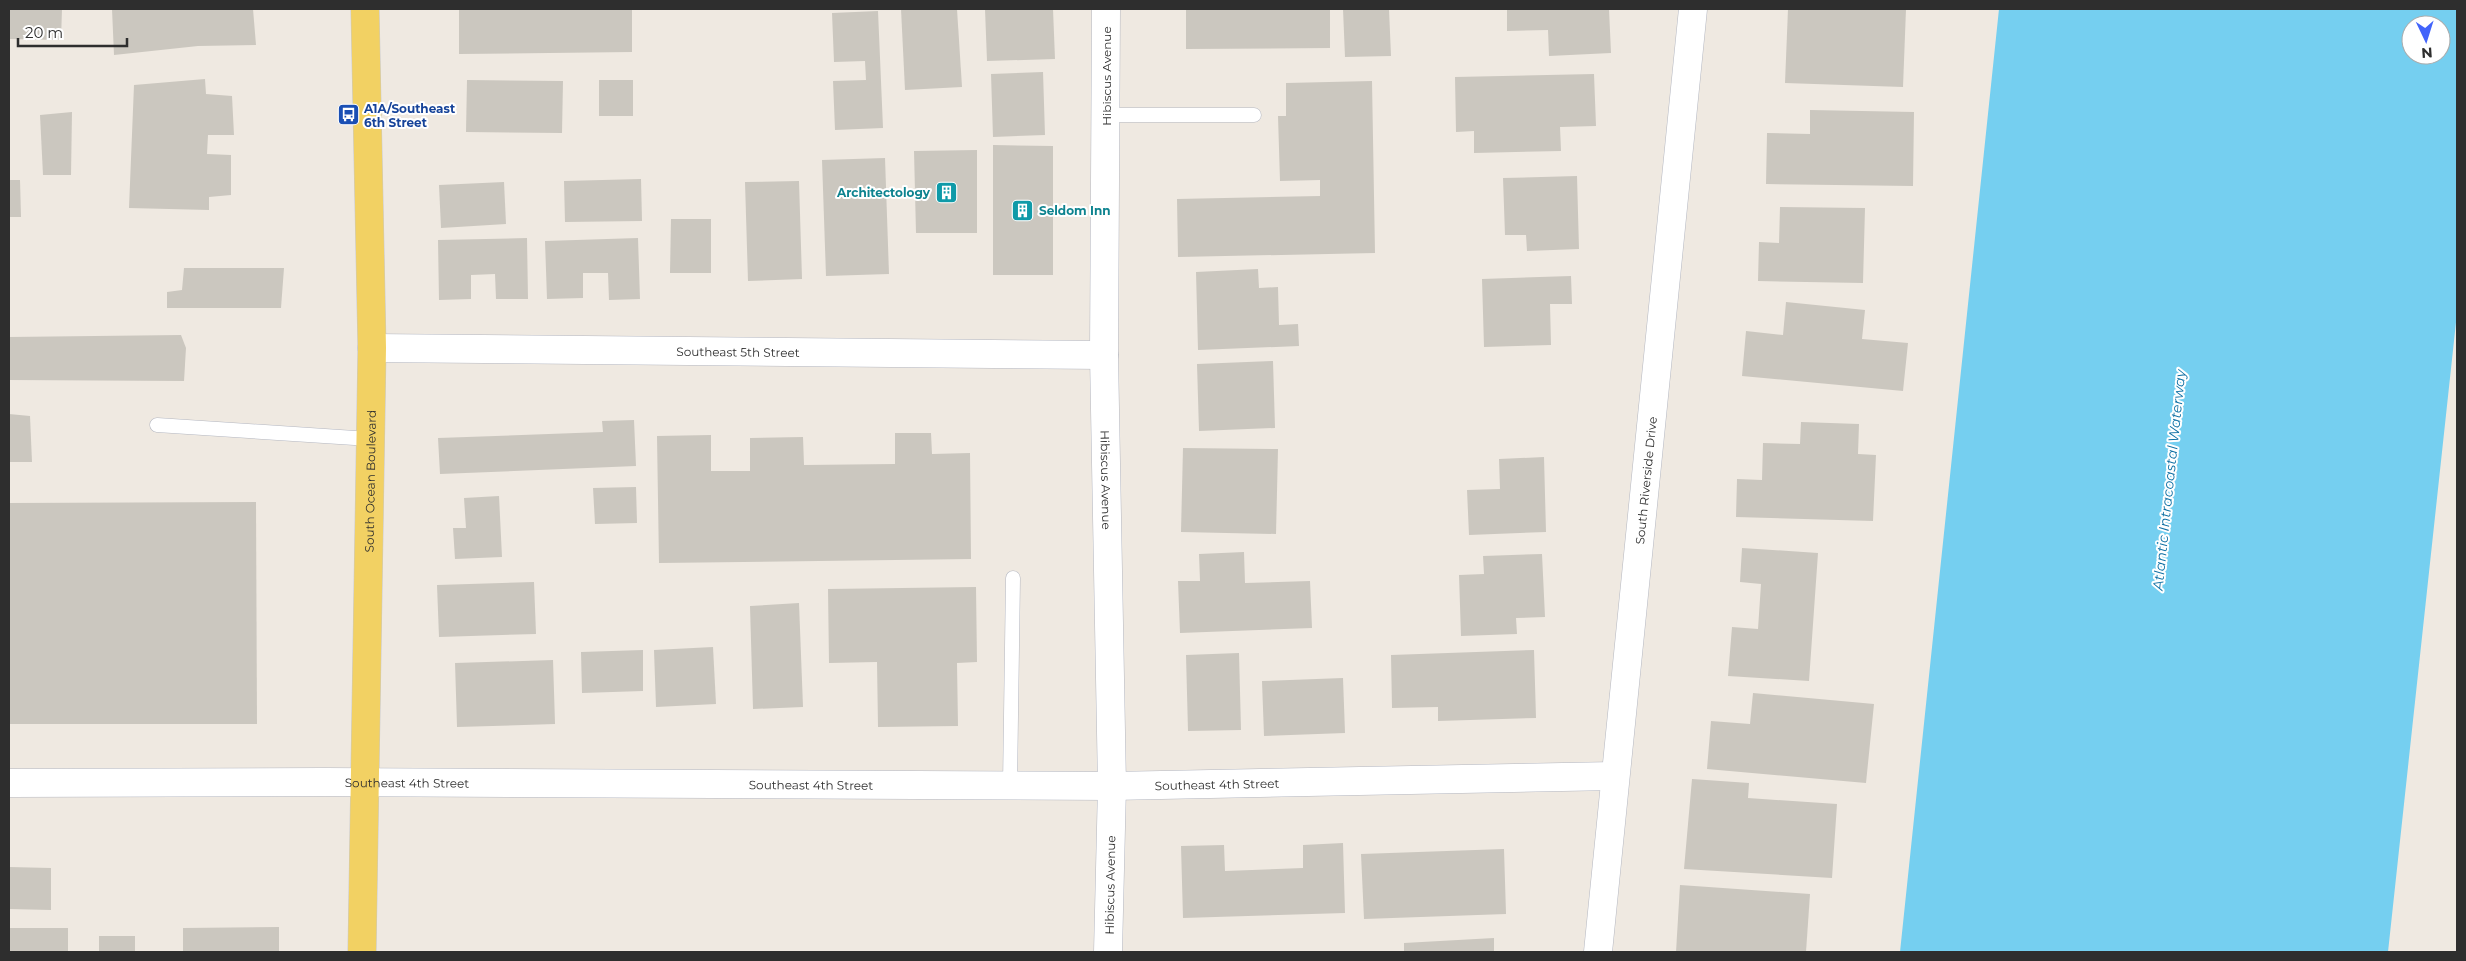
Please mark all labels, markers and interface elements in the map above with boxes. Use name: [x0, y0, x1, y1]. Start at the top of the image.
scale bar: [18, 15, 126, 47]
north arrow: [2401, 15, 2451, 65]
text: 20 m: [25, 23, 63, 42]
street label: Hibiscus Avenue: [1099, 26, 1114, 126]
text: N: [2421, 44, 2433, 62]
place label: A1A/Southeast 6th Street: [363, 101, 456, 130]
bus stop icon: A1A/Southeast 6th Street: [336, 103, 360, 127]
building icon: Architectology: [934, 180, 958, 204]
place label: Architectology: [836, 185, 931, 200]
building icon: Seldom Inn: [1011, 198, 1035, 222]
place label: Seldom Inn: [1039, 203, 1111, 218]
street label: Southeast 5th Street: [676, 343, 800, 360]
water label: Atlantic Intracoastal Waterway: [2148, 367, 2190, 592]
street label: South Ocean Boulevard: [361, 410, 378, 552]
street label: South Riverside Drive: [1632, 416, 1659, 545]
street label: Hibiscus Avenue: [1098, 430, 1115, 530]
street label: Southeast 4th Street: [345, 775, 469, 790]
street label: Southeast 4th Street: [1155, 775, 1279, 793]
street label: Southeast 4th Street: [749, 777, 873, 792]
street label: Hibiscus Avenue: [1102, 835, 1118, 935]

